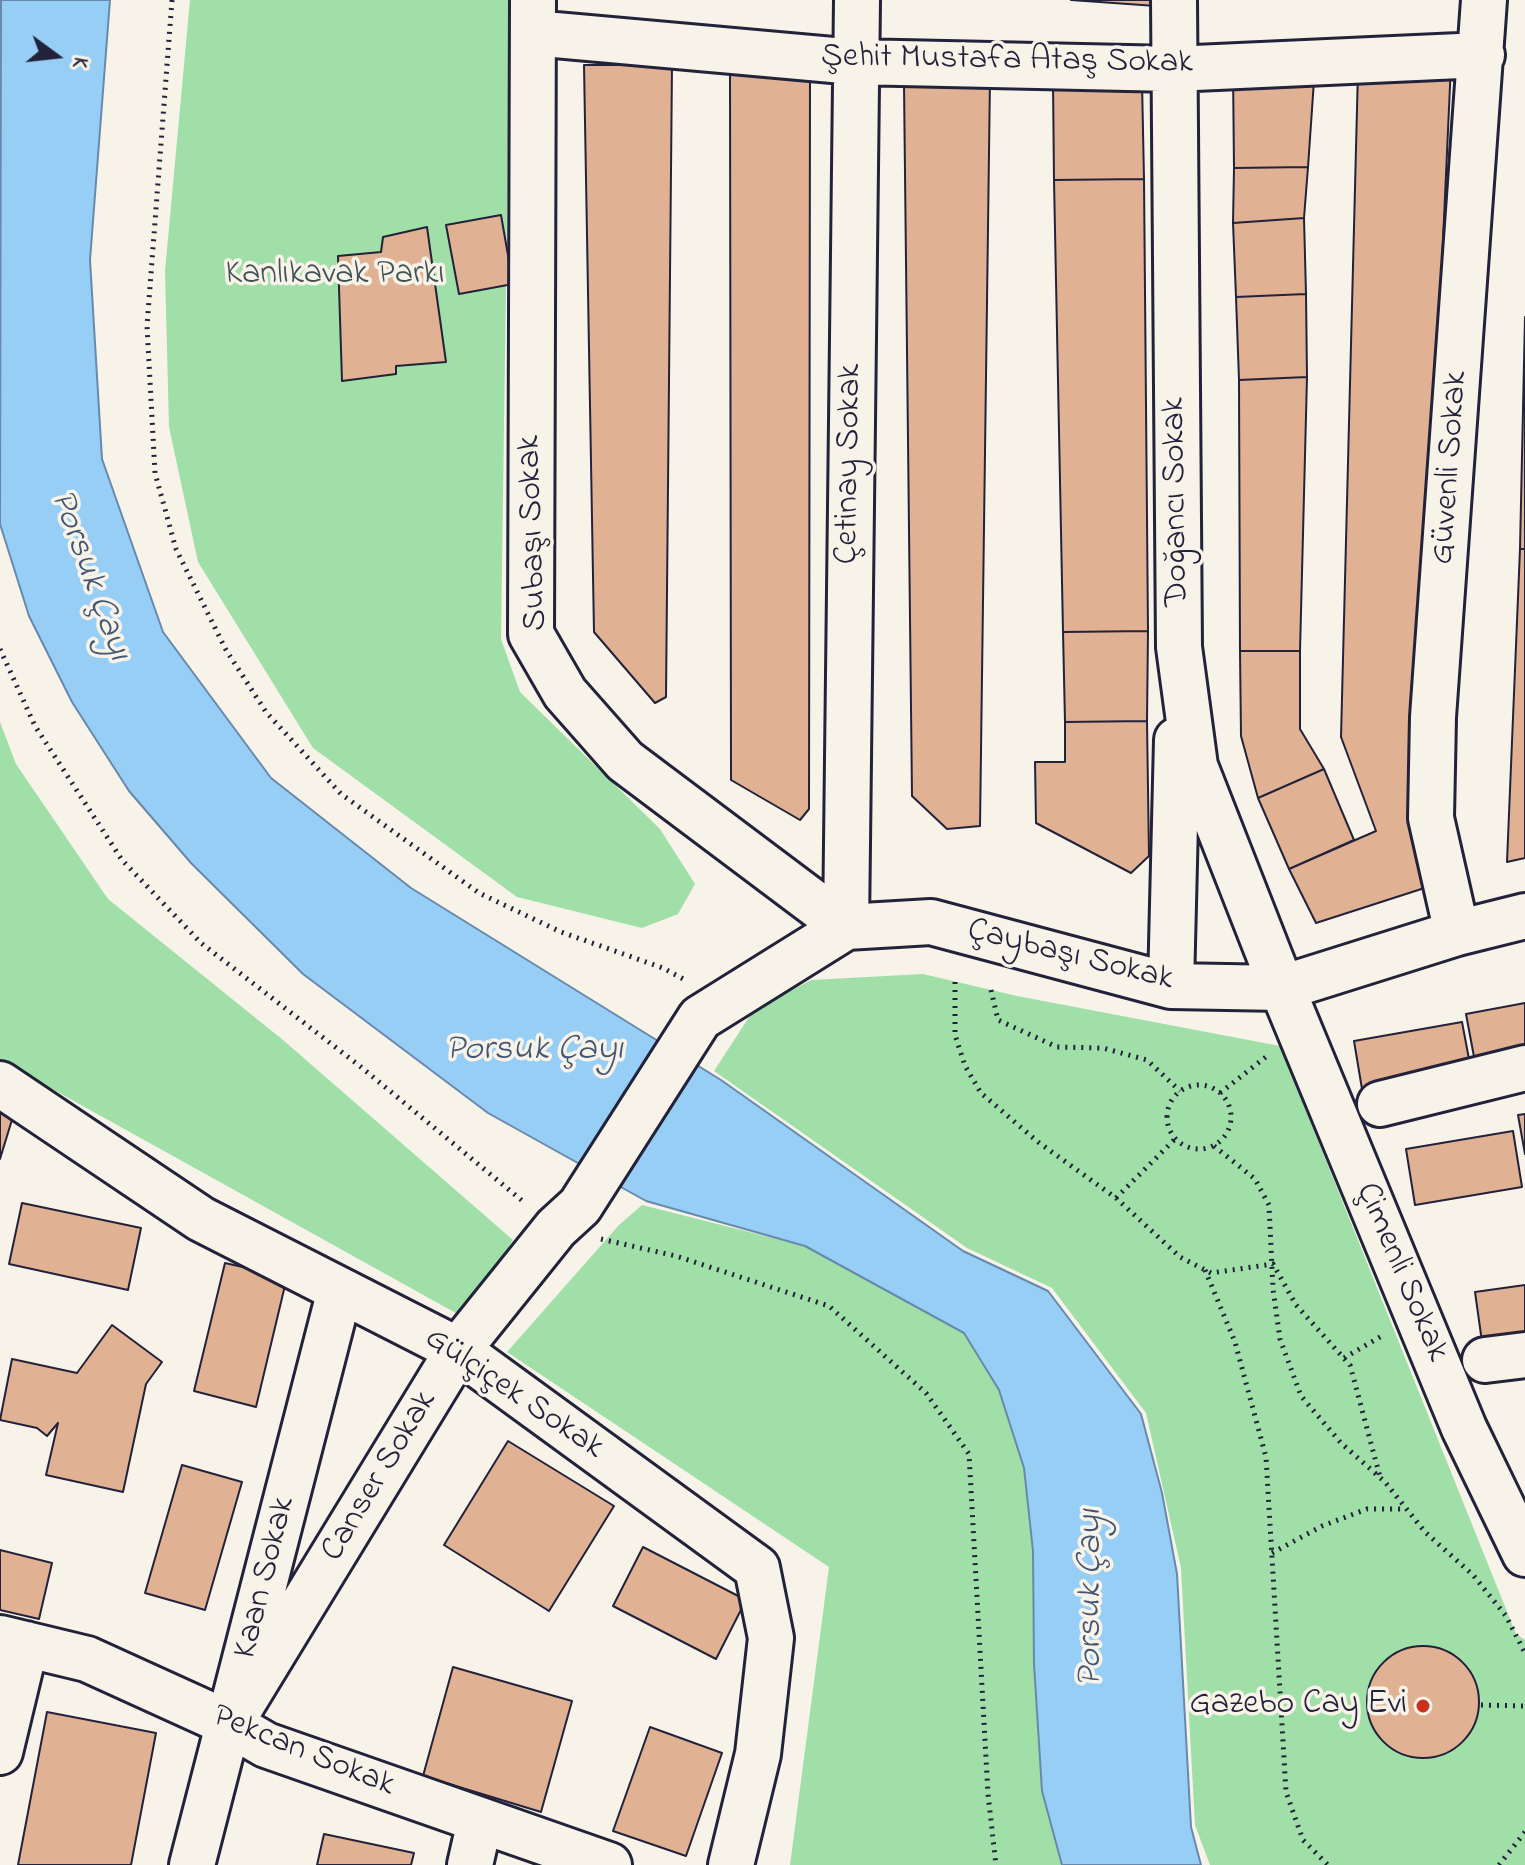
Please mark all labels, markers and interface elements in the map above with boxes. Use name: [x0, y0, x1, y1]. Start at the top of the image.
north arrow: [16, 16, 96, 96]
street label: Şehit Mustafa Ataş Sokak: [821, 38, 1193, 86]
text: K: [62, 53, 96, 71]
park label: Kanlıkavak Parkı: [225, 256, 445, 296]
street label: Çetinay Sokak: [829, 363, 873, 565]
street label: Güvenli Sokak: [1425, 370, 1479, 566]
street label: Doğancı Sokak: [1156, 397, 1200, 607]
street label: Subaşı Sokak: [511, 434, 559, 632]
water label: Porsuk Çayı: [37, 485, 139, 667]
street label: Çaybaşı Sokak: [963, 912, 1177, 1002]
water label: Porsuk Çayı: [445, 1030, 623, 1074]
street label: Çimenli Sokak: [1344, 1178, 1456, 1368]
street label: Gülçiçek Sokak: [415, 1320, 611, 1470]
street label: Canser Sokak: [314, 1384, 448, 1570]
street label: Kaan Sokak: [227, 1493, 307, 1663]
water label: Porsuk Çayı: [1071, 1509, 1115, 1687]
place label: Gazebo Cay Evi: [1189, 1686, 1407, 1726]
marker: Gazebo Cay Evi: [1414, 1697, 1432, 1715]
street label: Pekcan Sokak: [206, 1698, 400, 1808]

